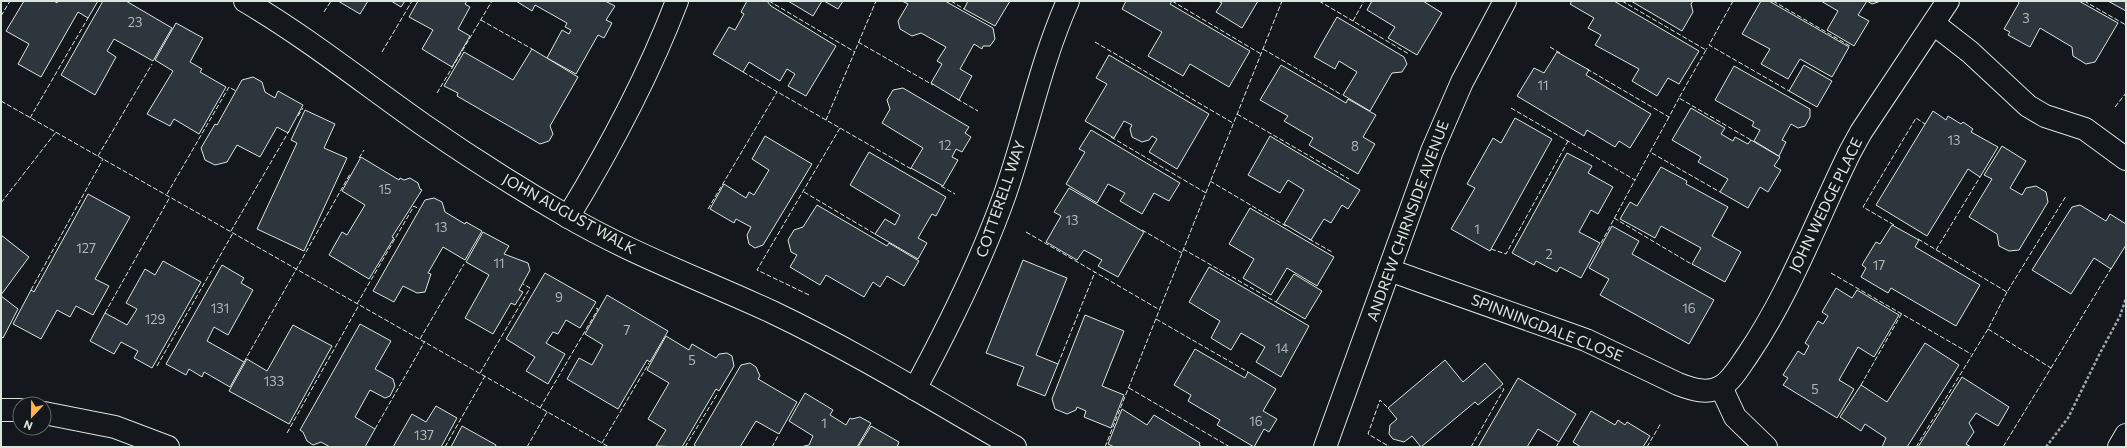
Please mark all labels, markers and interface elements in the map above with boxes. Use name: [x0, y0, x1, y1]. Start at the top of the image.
house number: 3: [2022, 10, 2030, 26]
house number: 23: [128, 14, 142, 30]
house number: 11: [1537, 77, 1549, 93]
street label: ANDREW CHIRNSIDE AVENUE: [1362, 118, 1452, 324]
house number: 13: [1948, 132, 1960, 148]
street label: JOHN WEDGE PLACE: [1785, 134, 1865, 275]
house number: 12: [939, 137, 951, 153]
street label: COTTERELL WAY: [972, 138, 1029, 259]
house number: 8: [1351, 138, 1359, 154]
street label: JOHN AUGUST WALK: [500, 169, 639, 257]
house number: 15: [378, 181, 392, 197]
house number: 13: [1066, 212, 1078, 228]
house number: 13: [435, 219, 447, 235]
house number: 1: [1474, 221, 1480, 237]
house number: 127: [76, 240, 96, 256]
house number: 2: [1545, 246, 1553, 262]
house number: 11: [493, 255, 505, 271]
house number: 17: [1873, 257, 1885, 273]
house number: 9: [555, 289, 563, 305]
street label: SPINNINGDALE CLOSE: [1469, 290, 1626, 364]
house number: 131: [211, 300, 229, 316]
house number: 16: [1682, 300, 1696, 316]
house number: 129: [145, 311, 165, 327]
house number: 7: [624, 322, 631, 338]
house number: 14: [1275, 340, 1289, 356]
house number: 5: [688, 352, 696, 368]
house number: 133: [264, 373, 284, 389]
house number: 5: [1811, 381, 1819, 397]
north arrow: [12, 396, 52, 436]
house number: 16: [1249, 413, 1263, 429]
house number: 1: [821, 415, 827, 431]
text: N: [22, 418, 34, 433]
house number: 137: [414, 427, 434, 443]

